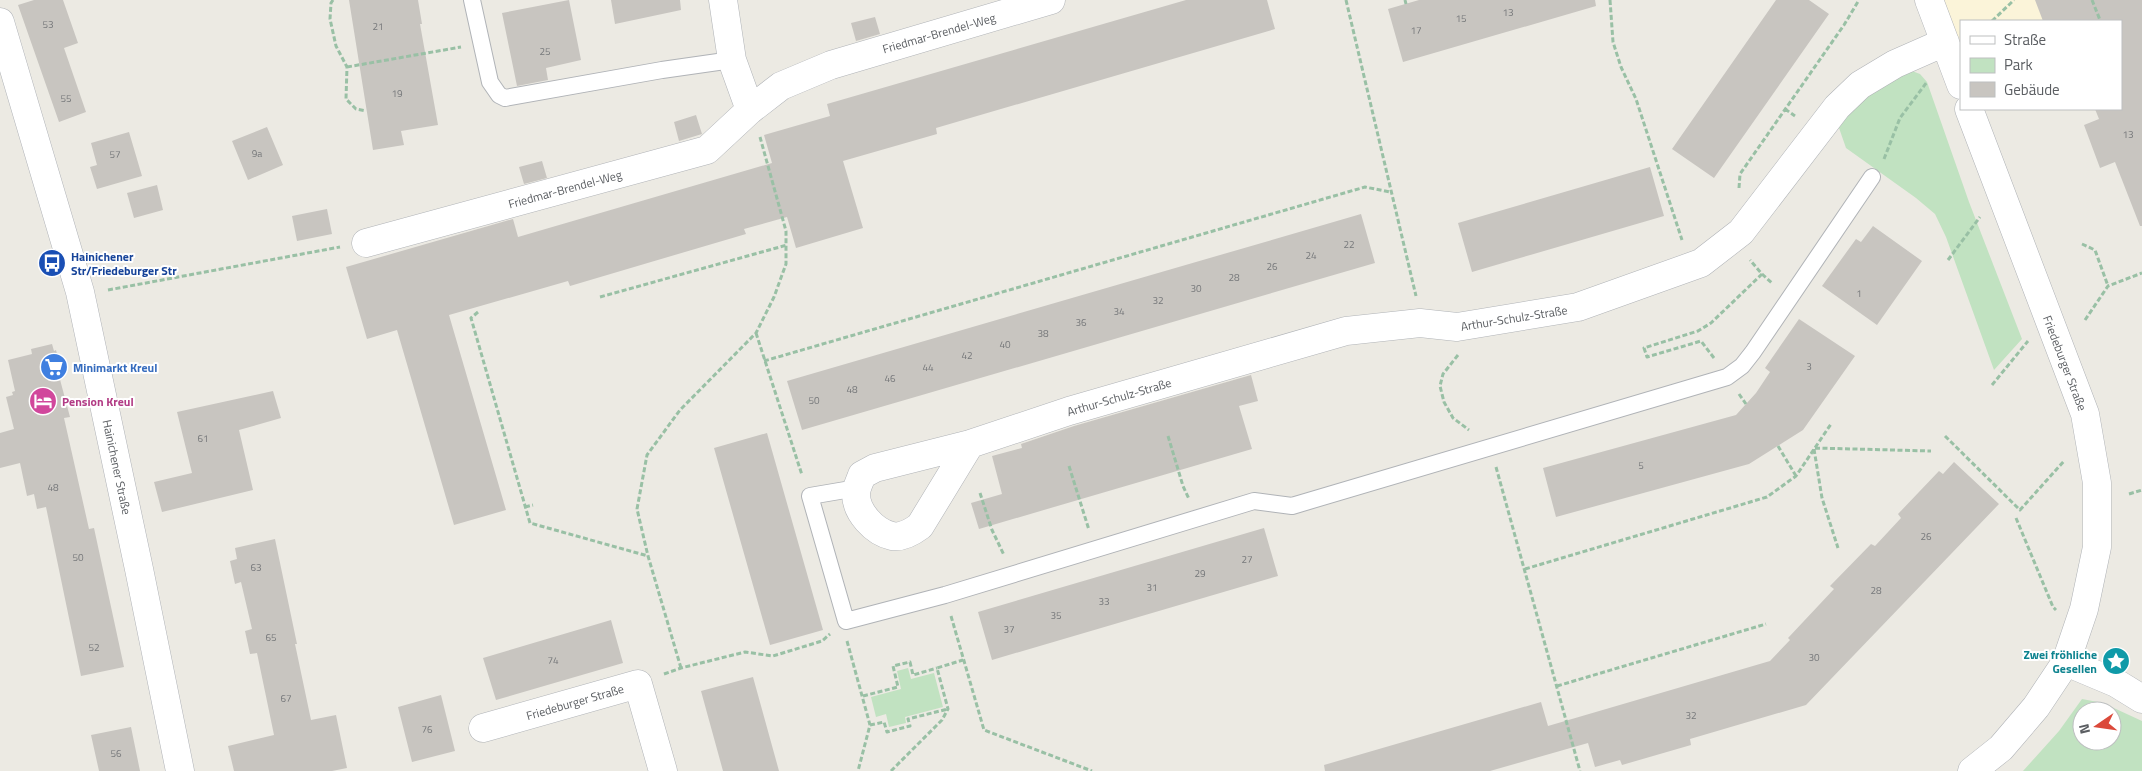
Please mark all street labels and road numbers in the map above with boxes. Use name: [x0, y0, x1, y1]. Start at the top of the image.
street label: Friedmar-Brendel-Weg: [880, 8, 998, 58]
street label: Friedmar-Brendel-Weg: [506, 165, 624, 213]
street label: Arthur-Schulz-Straße: [1459, 300, 1569, 336]
street label: Friedeburger Straße: [2038, 313, 2092, 413]
street label: Arthur-Schulz-Straße: [1065, 373, 1173, 421]
street label: Hainichener Straße: [98, 418, 136, 516]
street label: Friedeburger Straße: [524, 679, 626, 725]

